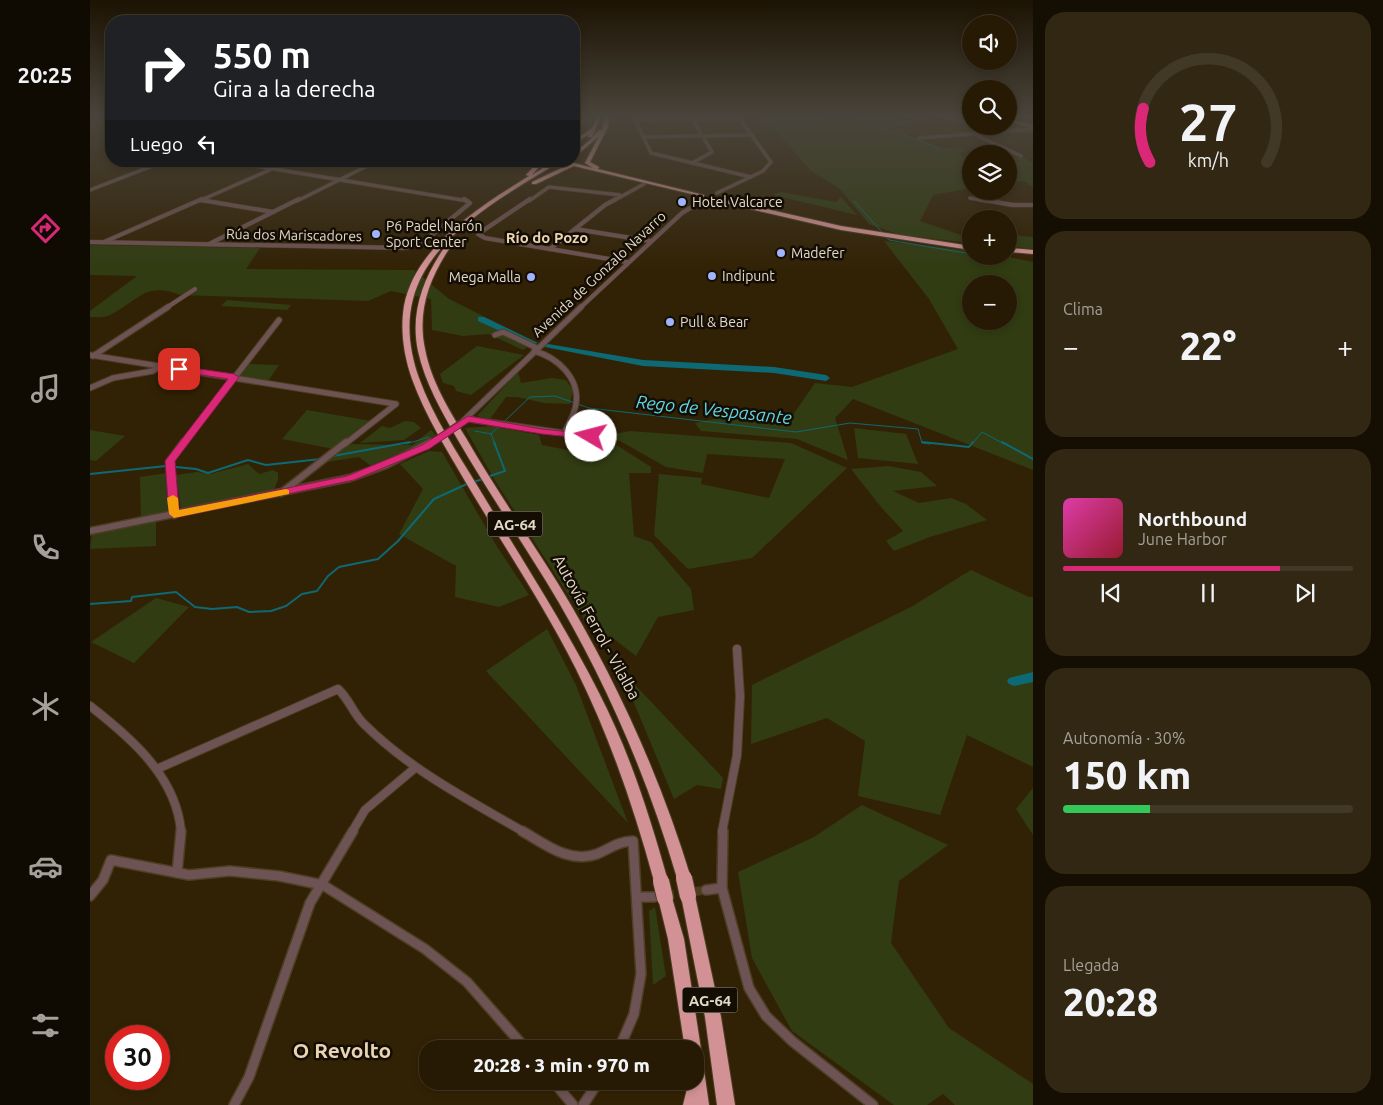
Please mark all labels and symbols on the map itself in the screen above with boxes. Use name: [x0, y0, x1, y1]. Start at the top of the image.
place label: Hotel Valcarce: [692, 194, 783, 210]
marker: Hotel Valcarce: [676, 196, 688, 208]
street label: Avenida de Gonzalo Navarro: [529, 208, 669, 340]
place label: P6 Padel Narón Sport Center: [386, 218, 482, 250]
street label: Rúa dos Mariscadores: [226, 226, 362, 244]
marker: P6 Padel Narón Sport Center: [370, 228, 382, 240]
district label: Río do Pozo: [506, 229, 588, 246]
place label: Madefer: [791, 245, 845, 261]
marker: Madefer: [775, 247, 787, 259]
place label: Indipunt: [722, 268, 775, 284]
place label: Mega Malla: [449, 269, 521, 285]
marker: Indipunt: [706, 270, 718, 282]
marker: Mega Malla: [525, 271, 537, 283]
place label: Pull & Bear: [680, 314, 749, 330]
marker: Pull & Bear: [664, 316, 676, 328]
pin: [158, 348, 200, 390]
water label: Rego de Vespasante: [635, 391, 793, 427]
position arrow: [564, 409, 616, 461]
road number: AG-64: [488, 512, 542, 536]
street label: Autovía Ferrol - Vilalba: [550, 552, 644, 702]
road number: AG-64: [682, 988, 738, 1012]
speed limit sign: 30: [105, 1025, 170, 1090]
district label: O Revolto: [293, 1038, 391, 1062]

